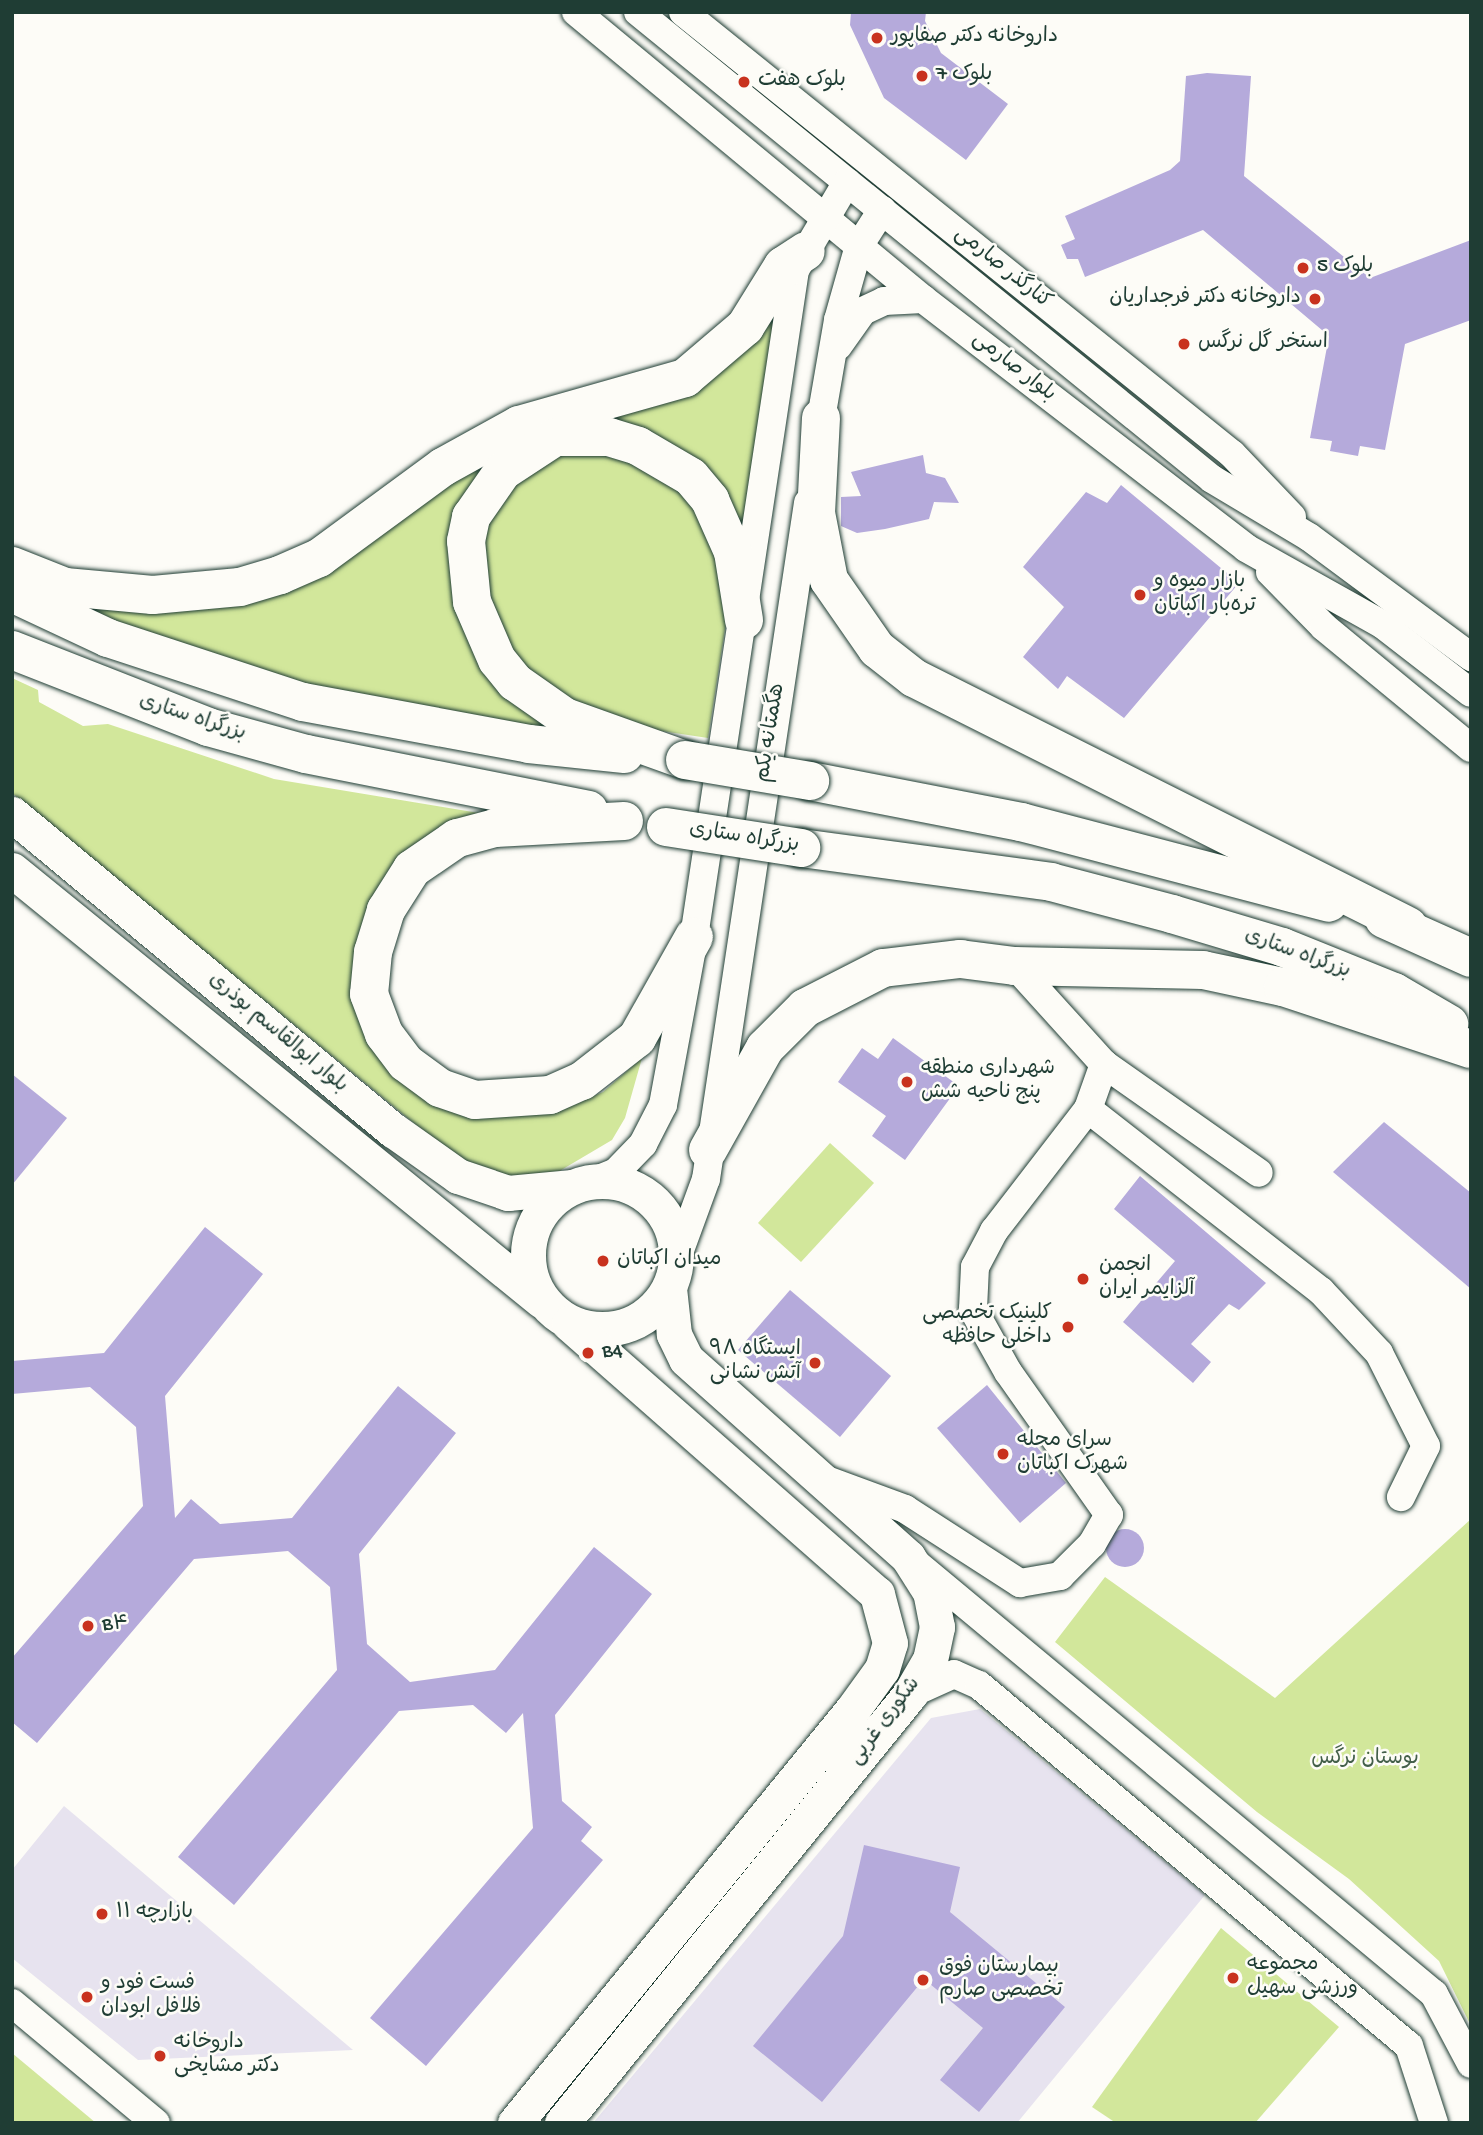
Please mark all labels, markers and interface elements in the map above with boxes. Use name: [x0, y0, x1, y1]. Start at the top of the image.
place label: داروخانه دکتر صفاپور: [891, 25, 1058, 51]
marker: داروخانه دکتر صفاپور: [869, 30, 885, 46]
place label: بلوک 7: [936, 63, 992, 89]
marker: بلوک 7: [914, 68, 930, 84]
place label: بلوک هفت: [758, 69, 846, 95]
marker: بلوک هفت: [736, 74, 752, 90]
street label: کنارگذر صارمی: [949, 222, 1055, 316]
place label: بلوک 5: [1317, 255, 1373, 281]
marker: بلوک 5: [1295, 260, 1311, 276]
place label: داروخانه دکتر فرجداریان: [1109, 286, 1301, 312]
marker: داروخانه دکتر فرجداریان: [1307, 291, 1323, 307]
street label: بلوار صارمی: [966, 328, 1060, 408]
place label: استخر گل نرگس: [1198, 331, 1328, 357]
marker: استخر گل نرگس: [1176, 336, 1192, 352]
place label: بازار میوه و تره‌بار اکباتان: [1154, 570, 1256, 620]
marker: بازار میوه و تره‌بار اکباتان: [1132, 587, 1148, 603]
street label: هگمتانه یکم: [752, 682, 792, 784]
street label: بزرگراه ستاری: [135, 690, 249, 748]
street label: بزرگراه ستاری: [687, 818, 801, 860]
street label: بزرگراه ستاری: [1241, 924, 1353, 986]
street label: بلوار ابوالقاسم بوذری: [202, 968, 352, 1100]
place label: شهرداری منطقه پنج ناحیه شش: [921, 1057, 1055, 1107]
marker: شهرداری منطقه پنج ناحیه شش: [899, 1074, 915, 1090]
place label: میدان اکباتان: [617, 1248, 722, 1274]
marker: میدان اکباتان: [595, 1253, 611, 1269]
place label: انجمن آلزایمر ایران: [1099, 1254, 1194, 1304]
marker: انجمن آلزایمر ایران: [1073, 1269, 1093, 1289]
place label: کلینیک تخصصی داخلی حافظه: [922, 1302, 1052, 1352]
marker: کلینیک تخصصی داخلی حافظه: [1058, 1317, 1078, 1337]
place label: ایستگاه ۹۸ آتش نشانی: [709, 1338, 801, 1388]
place label: B4: [602, 1340, 623, 1366]
marker: B4: [580, 1345, 596, 1361]
marker: ایستگاه ۹۸ آتش نشانی: [807, 1355, 823, 1371]
place label: سرای محله شهرک اکباتان: [1017, 1429, 1128, 1479]
marker: سرای محله شهرک اکباتان: [995, 1446, 1011, 1462]
place label: B۴: [102, 1613, 128, 1639]
marker: B۴: [80, 1618, 96, 1634]
street label: شکوری غربی: [845, 1673, 927, 1771]
park label: بوستان نرگس: [1311, 1747, 1419, 1773]
place label: بازارچه ۱۱: [116, 1901, 193, 1927]
marker: بازارچه ۱۱: [94, 1906, 110, 1922]
place label: مجموعه ورزشی سهیل: [1247, 1953, 1358, 2003]
place label: بیمارستان فوق تخصصی صارم: [939, 1955, 1063, 2005]
marker: بیمارستان فوق تخصصی صارم: [913, 1970, 933, 1990]
marker: مجموعه ورزشی سهیل: [1225, 1970, 1241, 1986]
place label: فست فود و فلافل ابودان: [101, 1972, 201, 2022]
marker: فست فود و فلافل ابودان: [79, 1989, 95, 2005]
place label: داروخانه دکتر مشایخی: [174, 2031, 280, 2081]
marker: داروخانه دکتر مشایخی: [152, 2048, 168, 2064]

